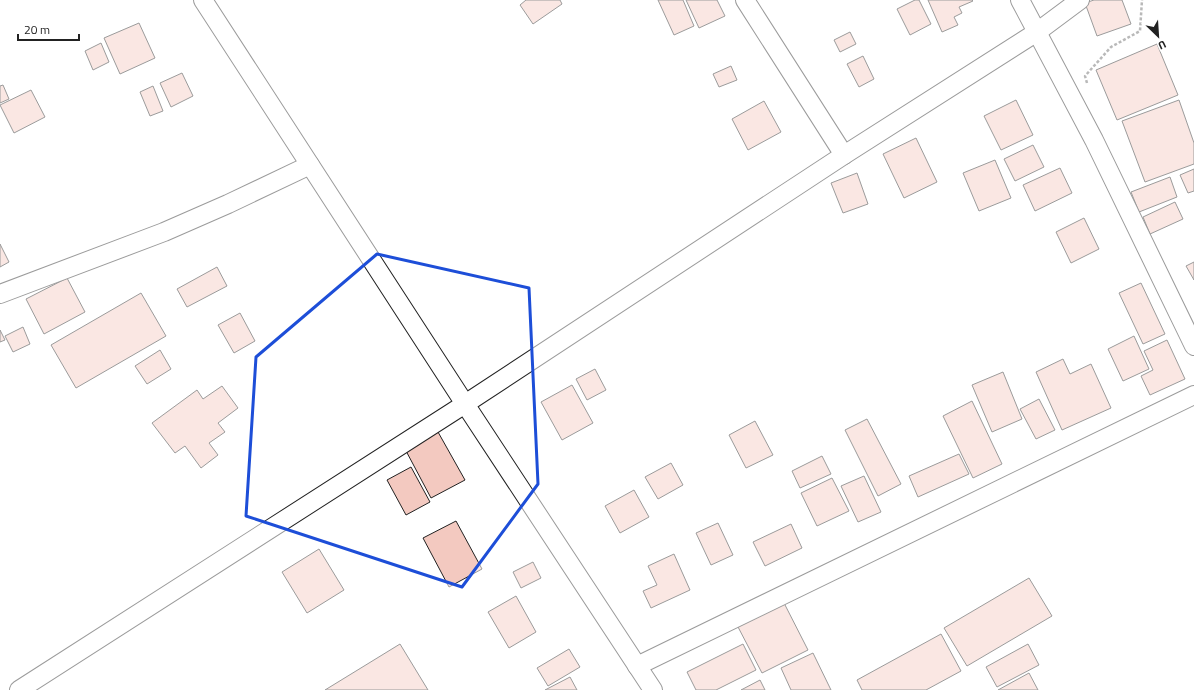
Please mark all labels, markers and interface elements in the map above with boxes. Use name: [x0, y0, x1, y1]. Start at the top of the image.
scale bar: [18, 16, 79, 42]
north arrow: [1138, 16, 1178, 56]
text: 20 m: [24, 20, 50, 39]
text: U: [1156, 36, 1169, 54]

